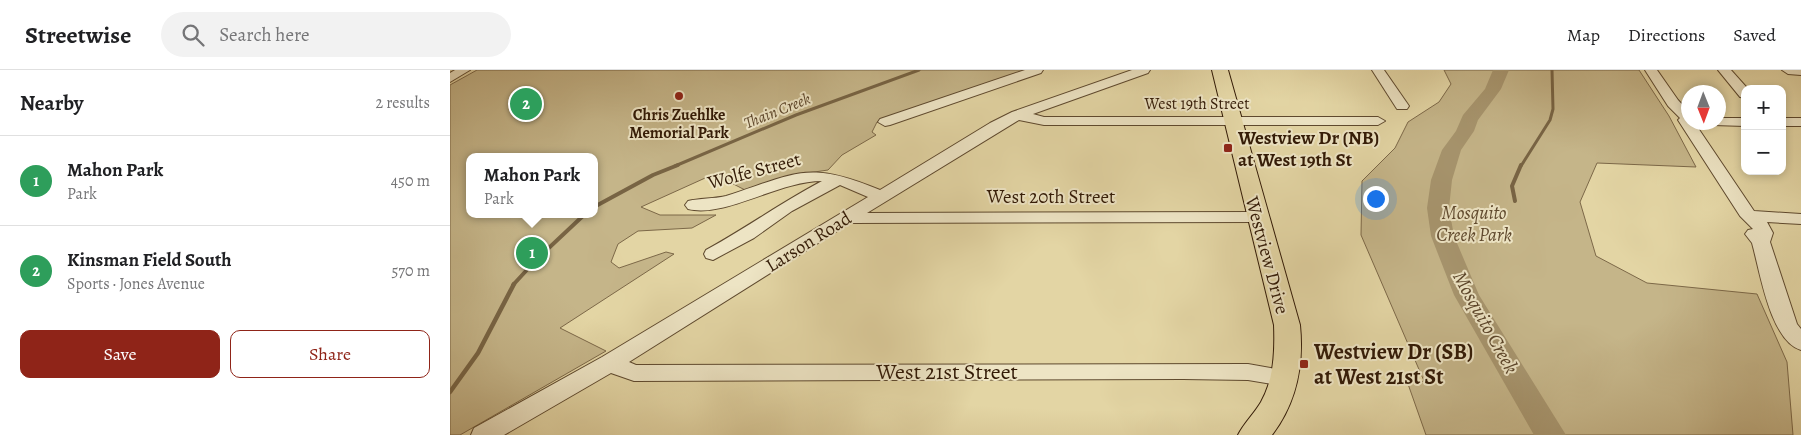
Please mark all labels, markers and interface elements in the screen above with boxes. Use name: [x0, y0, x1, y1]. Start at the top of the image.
search box: [161, 12, 511, 57]
text: Streetwise: [25, 19, 131, 51]
icon: search: [179, 21, 207, 49]
text: Search here: [219, 22, 310, 48]
text: Map: [1567, 23, 1600, 47]
text: Directions: [1628, 23, 1705, 47]
text: Saved: [1733, 23, 1776, 47]
pin: 2: [510, 85, 542, 123]
north arrow: [1681, 85, 1726, 130]
map controls: [1741, 85, 1786, 175]
button: +: [1741, 85, 1786, 130]
water label: Thain Creek: [741, 88, 814, 134]
text: Nearby: [20, 89, 83, 117]
marker: Chris Zuehlke Memorial Park: [673, 90, 685, 102]
text: 2 results: [375, 92, 430, 114]
street label: West 19th Street: [1144, 93, 1249, 115]
place label: Chris Zuehlke Memorial Park: [629, 104, 730, 144]
place label: Westview Dr (NB) at West 19th St: [1237, 125, 1379, 173]
button: −: [1741, 130, 1786, 175]
marker: Westview Dr (NB) at West 19th St: [1222, 142, 1234, 154]
street label: Wolfe Street: [704, 146, 804, 196]
popup: [466, 153, 598, 218]
text: Mahon Park: [67, 157, 163, 183]
text: Mahon Park: [484, 162, 580, 188]
text: 1: [33, 170, 39, 192]
text: 450 m: [391, 170, 430, 192]
text: Park: [67, 183, 97, 205]
street label: West 20th Street: [986, 184, 1115, 210]
your location: [1363, 186, 1389, 212]
text: Park: [484, 188, 514, 210]
street label: Westview Drive: [1239, 193, 1295, 317]
park label: Mosquito Creek Park: [1436, 200, 1512, 248]
street label: Larson Road: [761, 205, 857, 278]
pin: 1: [516, 234, 548, 272]
text: Kinsman Field South: [67, 247, 232, 273]
text: 2: [32, 260, 40, 282]
text: 570 m: [391, 260, 430, 282]
water label: Mosquito Creek: [1446, 266, 1525, 378]
text: Sports · Jones Avenue: [67, 273, 205, 295]
button: Save: [20, 330, 220, 378]
button: Share: [230, 330, 430, 378]
place label: Westview Dr (SB) at West 21st St: [1313, 337, 1473, 392]
street label: West 21st Street: [875, 357, 1018, 387]
marker: Westview Dr (SB) at West 21st St: [1298, 358, 1310, 370]

